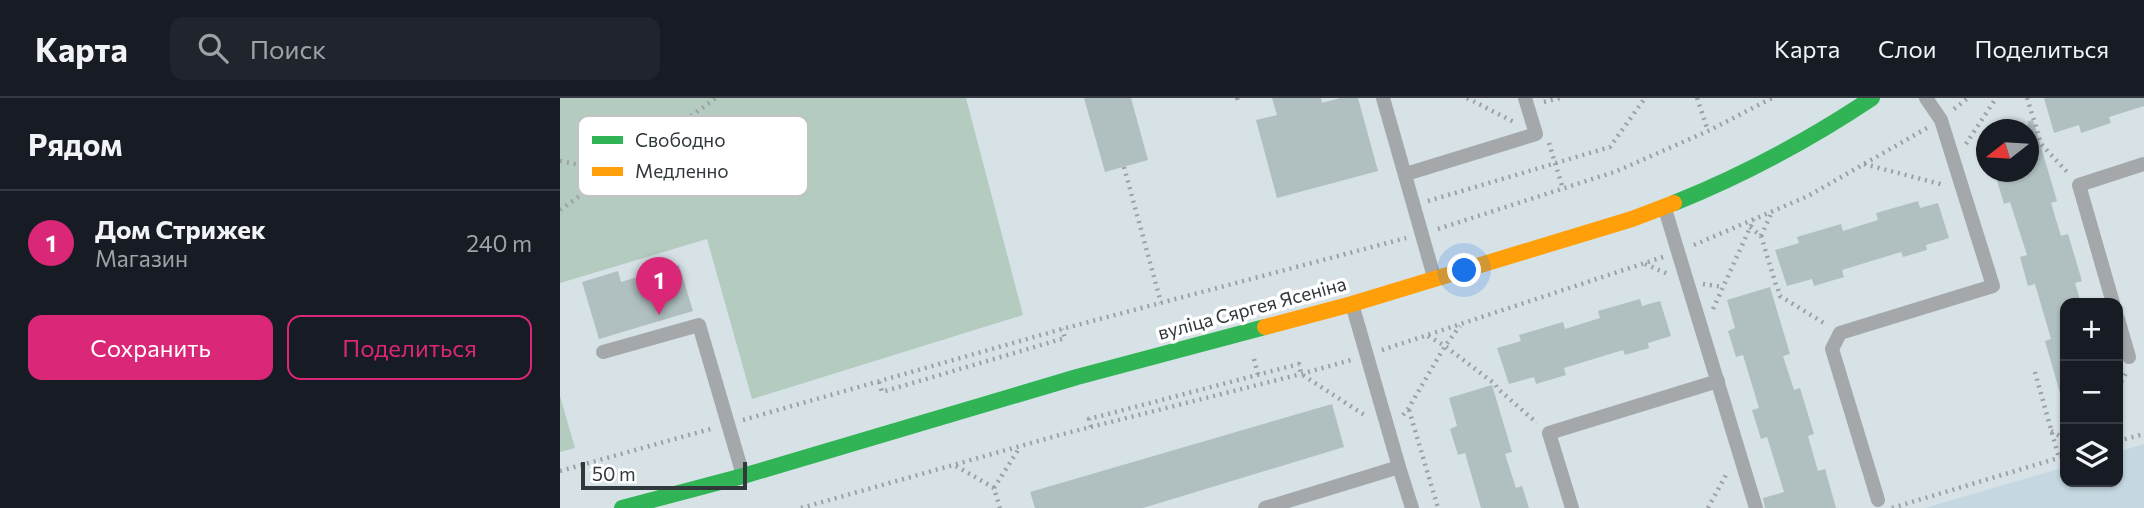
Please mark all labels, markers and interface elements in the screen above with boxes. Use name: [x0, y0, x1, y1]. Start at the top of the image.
search box: [170, 17, 660, 80]
text: Карта: [35, 28, 128, 69]
icon: search: [194, 29, 232, 67]
text: Поиск: [250, 33, 326, 64]
text: Карта: [1774, 34, 1840, 63]
text: Слои: [1878, 34, 1936, 63]
text: Поделиться: [1974, 34, 2109, 63]
legend: [578, 116, 808, 196]
north arrow: [1976, 119, 2039, 182]
text: Рядом: [28, 125, 122, 162]
text: Свободно: [635, 128, 725, 151]
text: Медленно: [635, 159, 729, 182]
text: Дом Стрижек: [95, 213, 266, 244]
text: 1: [46, 229, 56, 257]
text: 240 m: [466, 229, 532, 257]
text: Магазин: [95, 244, 188, 272]
your location: [1447, 253, 1481, 287]
pin: 1: [636, 257, 682, 315]
street label: вуліца Сяргея Ясеніна: [1155, 271, 1349, 344]
map controls: [2060, 298, 2123, 487]
button: +: [2060, 298, 2123, 361]
button: Сохранить: [28, 315, 273, 380]
button: Поделиться: [287, 315, 532, 380]
button: −: [2060, 361, 2123, 424]
button: layers: [2060, 424, 2123, 487]
scale bar: [581, 459, 747, 491]
text: 50 m: [592, 462, 636, 485]

